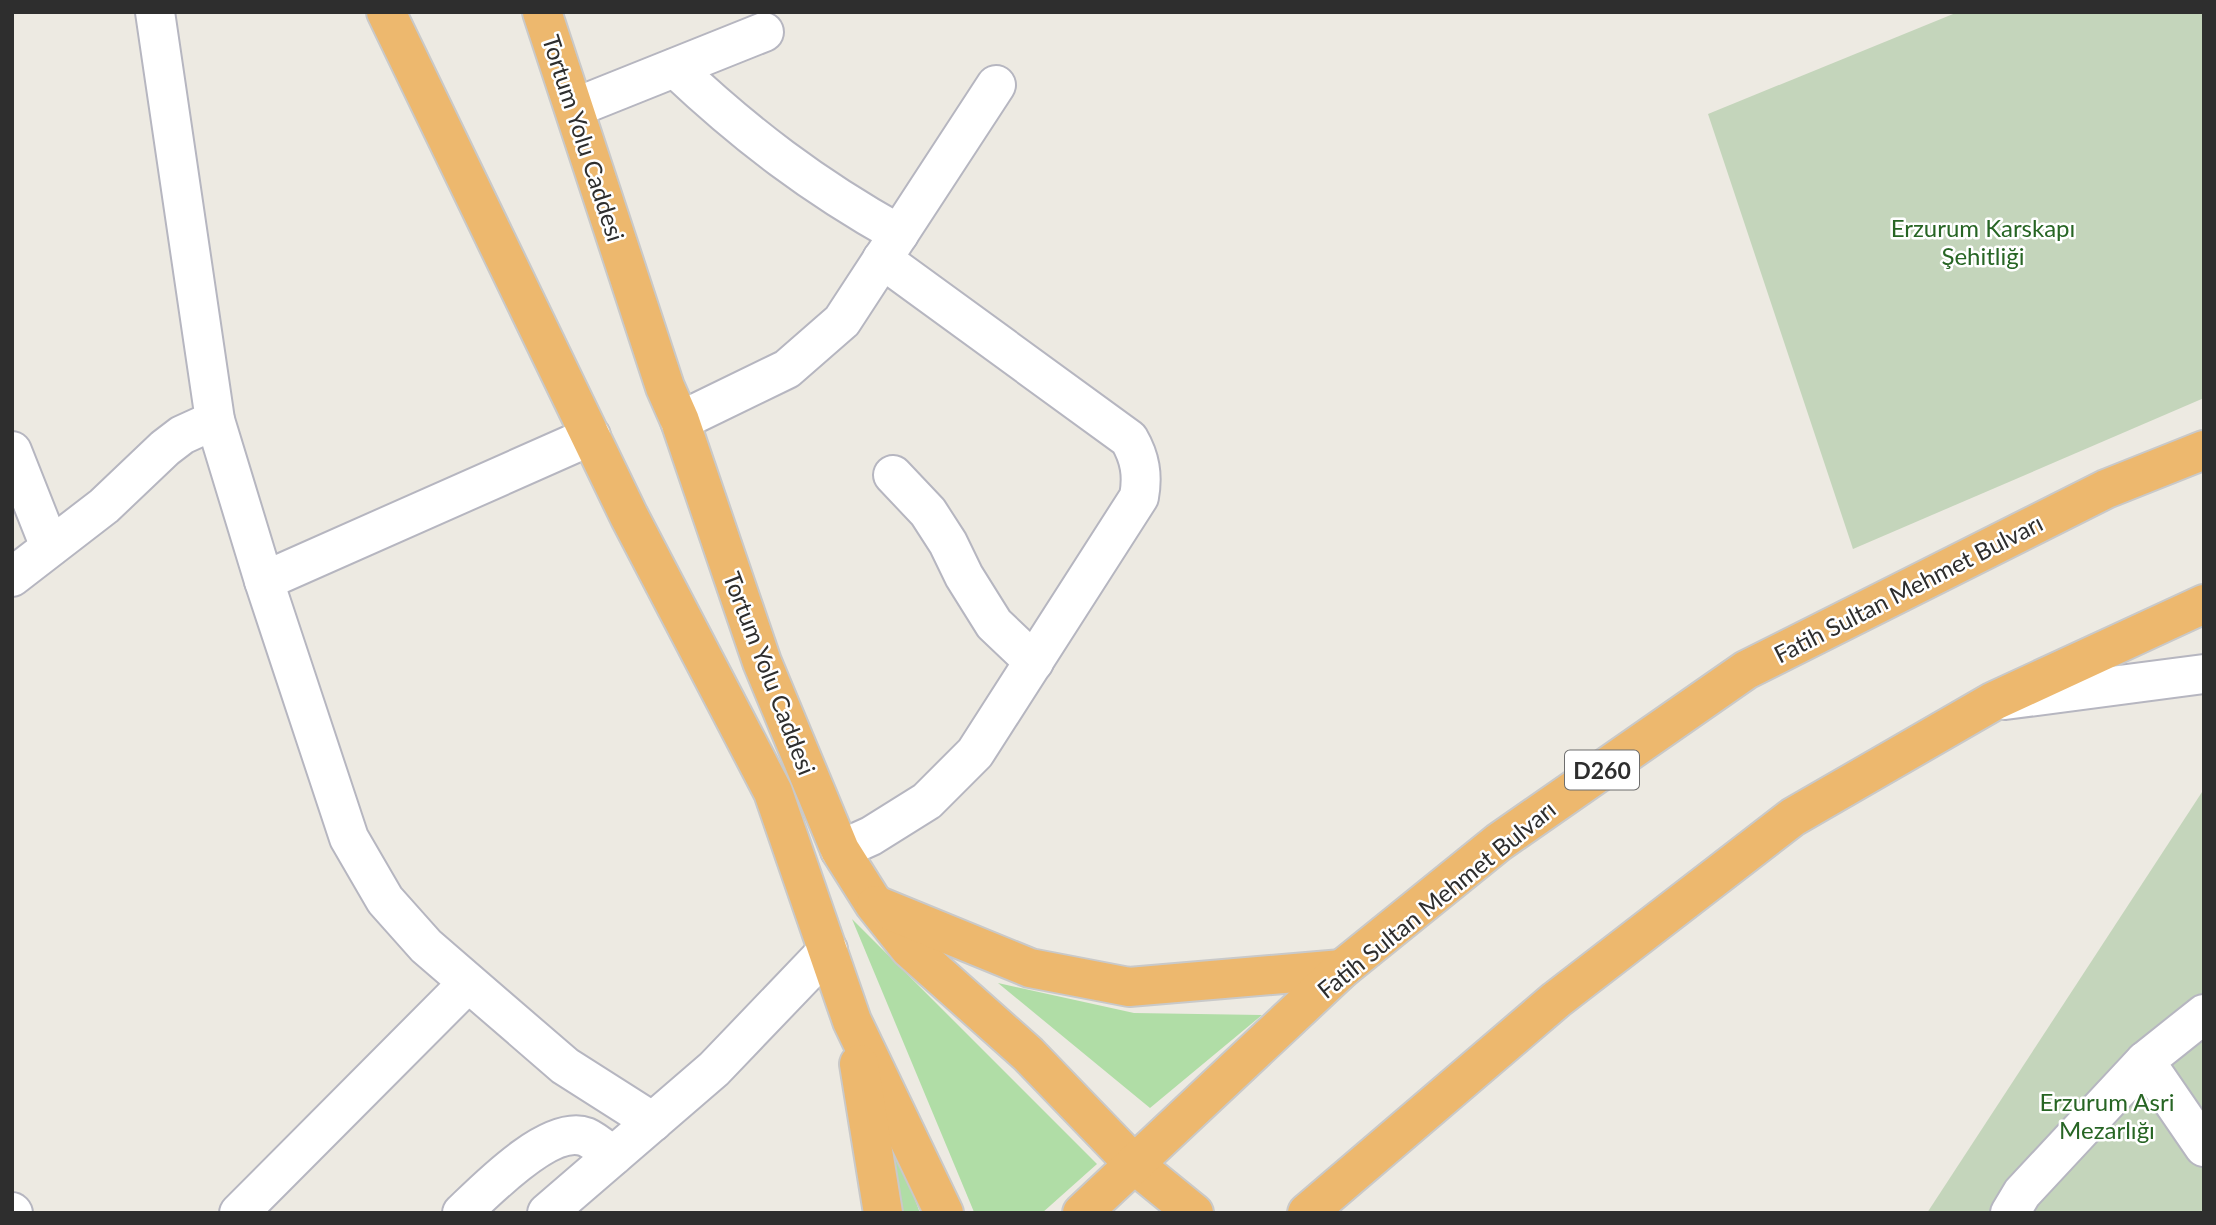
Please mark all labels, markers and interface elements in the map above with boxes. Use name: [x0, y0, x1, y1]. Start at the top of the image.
street label: Tortum Yolu Caddesi: [537, 31, 631, 245]
park label: Erzurum Karskapı Şehitliği: [1891, 213, 2075, 270]
street label: Fatih Sultan Mehmet Bulvarı: [1769, 507, 2047, 669]
street label: Tortum Yolu Caddesi: [718, 567, 822, 779]
road number: D260: [1565, 750, 1639, 790]
street label: Fatih Sultan Mehmet Bulvarı: [1311, 794, 1561, 1004]
park label: Erzurum Asri Mezarlığı: [2040, 1087, 2174, 1144]

